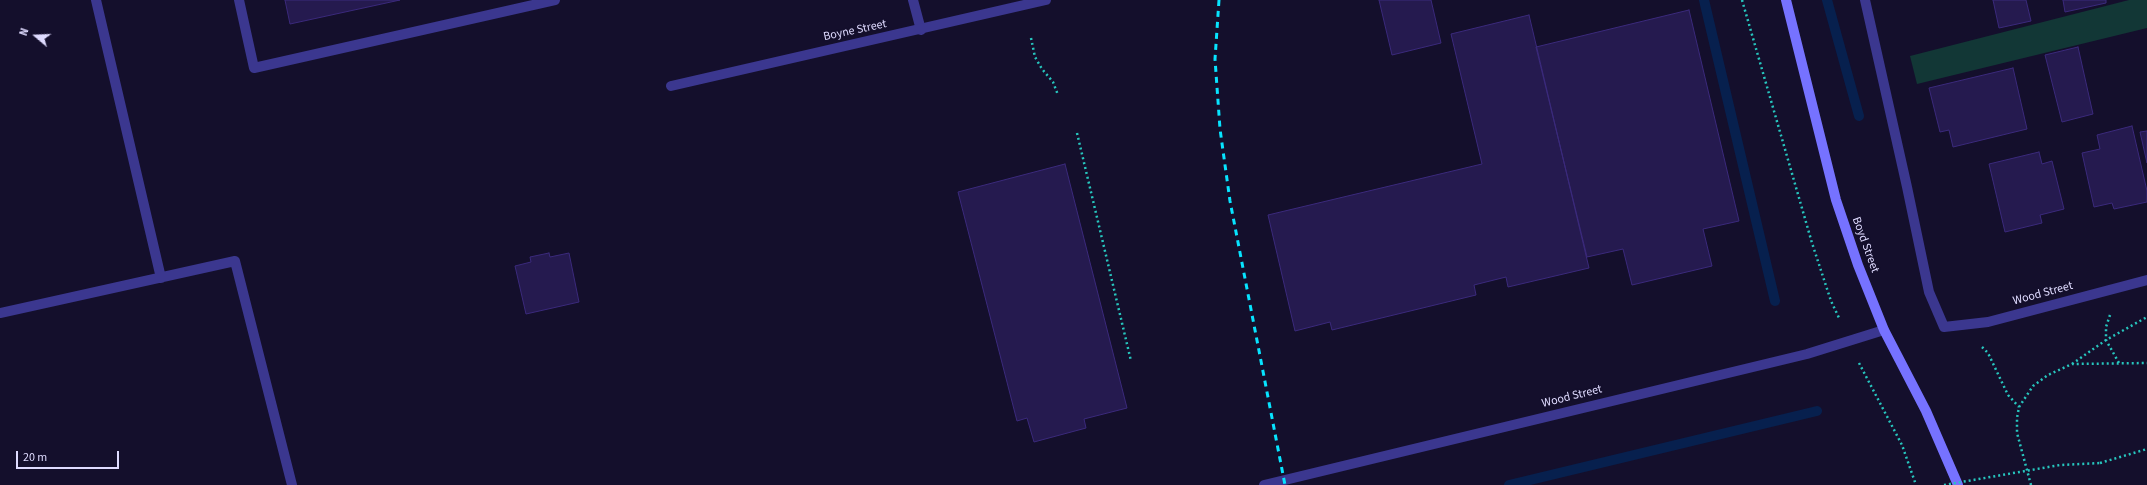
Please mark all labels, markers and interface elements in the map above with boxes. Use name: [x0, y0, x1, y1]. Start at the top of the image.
north arrow: [16, 16, 56, 56]
street label: Boyne Street: [822, 17, 888, 45]
text: N: [16, 26, 32, 38]
street label: Boyd Street: [1848, 215, 1882, 275]
street label: Wood Street: [2011, 279, 2075, 309]
street label: Wood Street: [1540, 383, 1604, 411]
scale bar: [18, 443, 121, 469]
text: 20 m: [23, 449, 47, 466]

